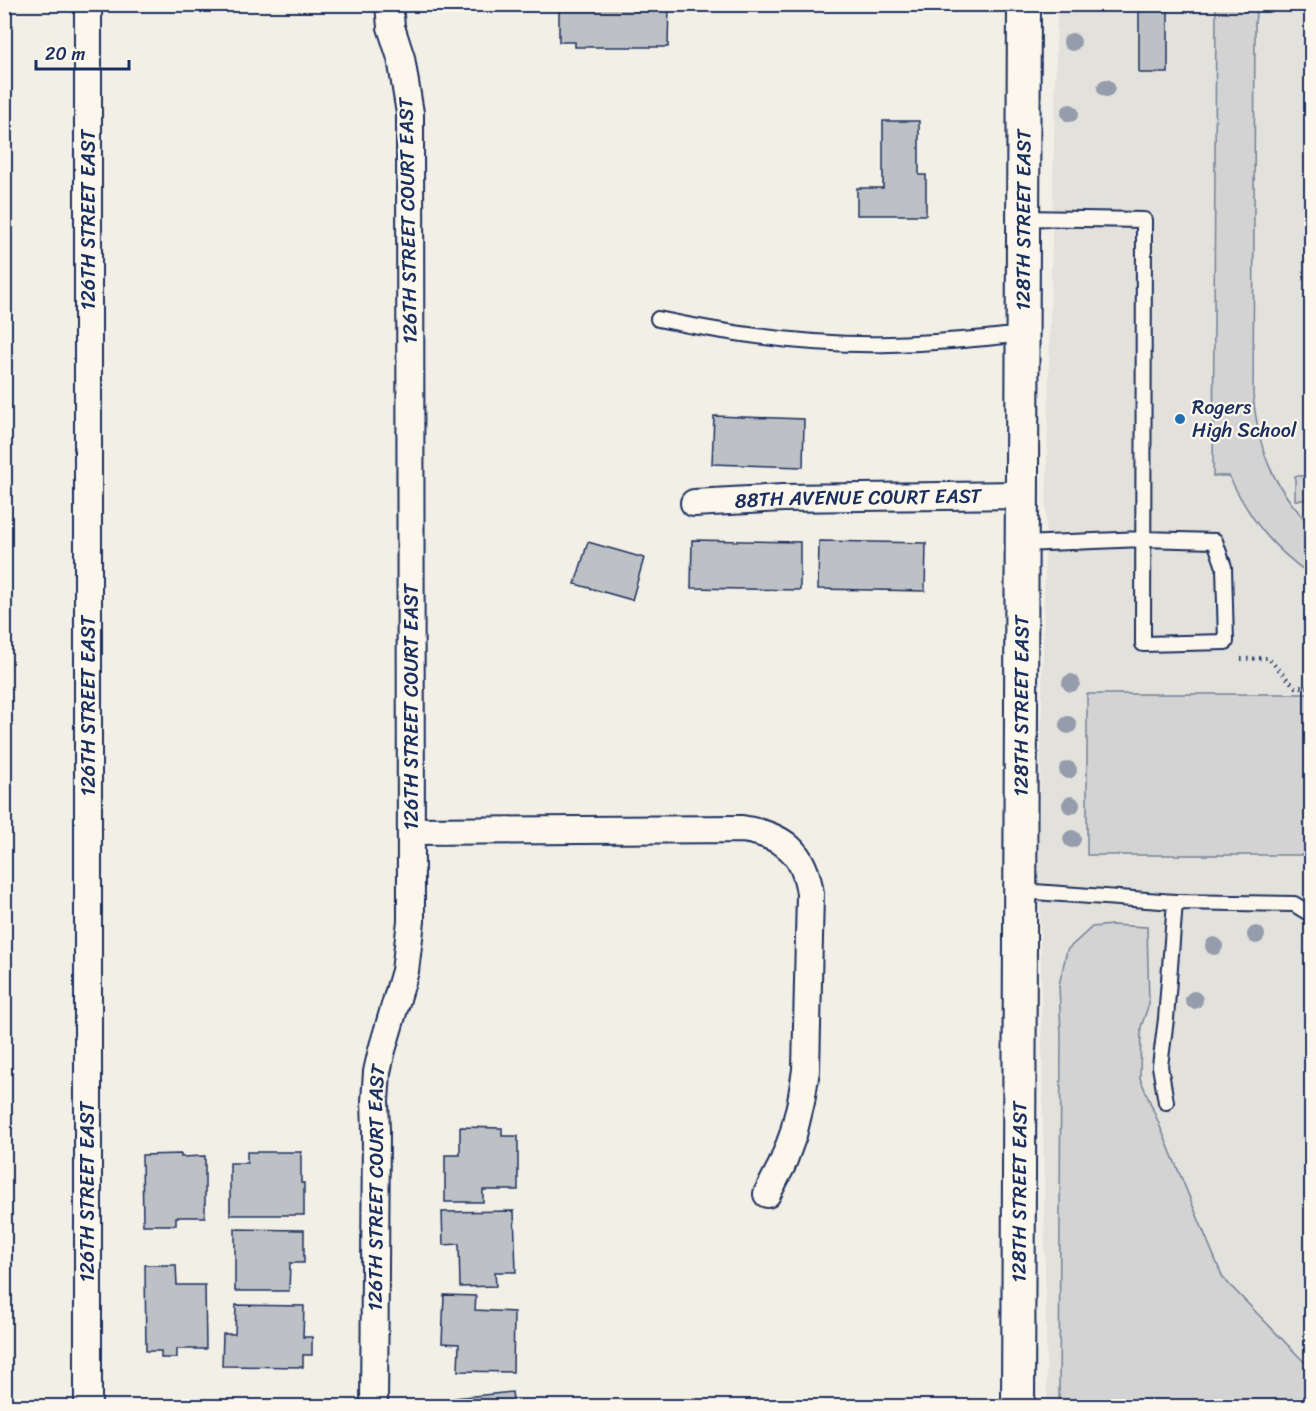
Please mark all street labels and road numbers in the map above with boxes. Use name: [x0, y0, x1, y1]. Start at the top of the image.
street label: 126TH STREET COURT EAST: [388, 96, 428, 345]
street label: 126TH STREET EAST: [71, 128, 106, 310]
street label: 128TH STREET EAST: [1005, 128, 1041, 311]
street label: 88TH AVENUE COURT EAST: [734, 478, 982, 518]
street label: 126TH STREET COURT EAST: [394, 582, 429, 830]
street label: 126TH STREET EAST: [71, 614, 106, 796]
street label: 128TH STREET EAST: [1003, 614, 1039, 797]
street label: 126TH STREET COURT EAST: [357, 1060, 396, 1311]
street label: 126TH STREET EAST: [70, 1100, 105, 1282]
street label: 128TH STREET EAST: [1001, 1100, 1037, 1283]

